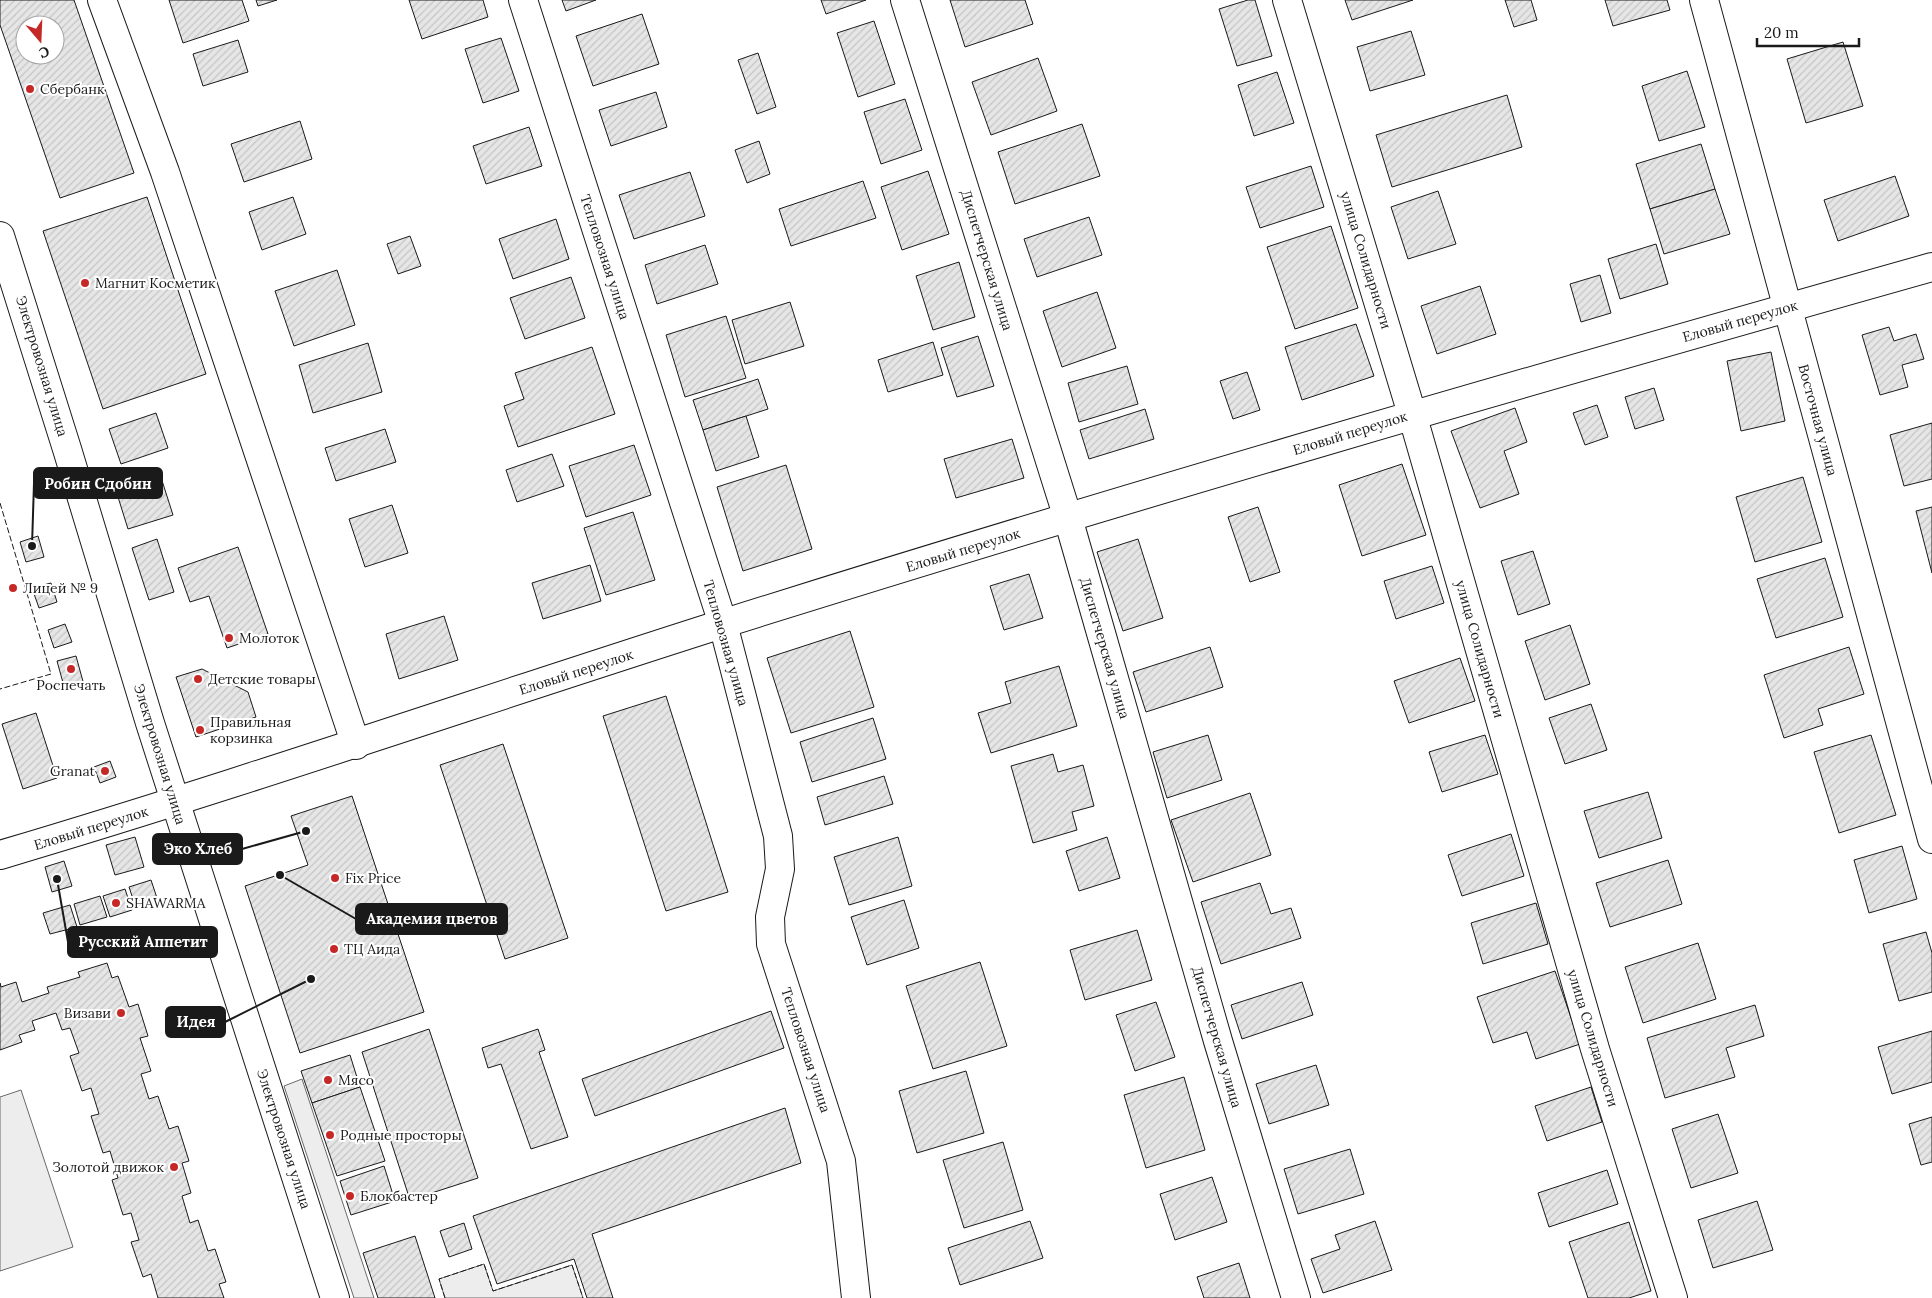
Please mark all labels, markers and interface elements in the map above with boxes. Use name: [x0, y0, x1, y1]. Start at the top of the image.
north arrow: [15, 15, 65, 65]
scale bar: [1757, 15, 1860, 47]
text: 20 m: [1764, 23, 1799, 42]
text: С: [36, 42, 52, 62]
place label: Сбербанк: [40, 80, 105, 98]
marker: Сбербанк: [24, 83, 36, 95]
street label: Диспетчерская улица: [957, 187, 1017, 333]
street label: улица Солидарности: [1337, 189, 1396, 331]
street label: Тепловозная улица: [576, 192, 634, 322]
place label: Магнит Косметик: [95, 274, 216, 292]
marker: Магнит Косметик: [79, 277, 91, 289]
street label: Электровозная улица: [12, 294, 72, 438]
street label: Еловый переулок: [1680, 296, 1800, 346]
street label: Восточная улица: [1794, 362, 1842, 478]
street label: Еловый переулок: [1291, 407, 1410, 459]
callout: Робин Сдобин: [34, 468, 162, 498]
text: Робин Сдобин: [44, 474, 152, 493]
street label: Еловый переулок: [904, 524, 1023, 576]
street label: Диспетчерская улица: [1076, 575, 1134, 721]
street label: Тепловозная улица: [699, 578, 753, 708]
street label: улица Солидарности: [1452, 578, 1508, 720]
place label: Лицей № 9: [23, 579, 98, 597]
marker: Лицей № 9: [7, 582, 19, 594]
place label: Молоток: [239, 629, 300, 647]
marker: Молоток: [223, 632, 235, 644]
street label: Еловый переулок: [517, 645, 636, 699]
marker: Роспечать: [65, 663, 77, 675]
place label: Детские товары: [208, 670, 316, 688]
marker: Детские товары: [192, 673, 204, 685]
place label: Роспечать: [36, 676, 106, 694]
street label: Электровозная улица: [130, 682, 190, 826]
place label: Правильная корзинка: [210, 713, 291, 747]
marker: Правильная корзинка: [194, 724, 206, 736]
place label: Granat: [50, 762, 96, 780]
marker: Granat: [99, 765, 111, 777]
street label: Еловый переулок: [32, 802, 151, 854]
callout: Эко Хлеб: [153, 834, 242, 864]
text: Эко Хлеб: [164, 839, 233, 858]
place label: Fix Price: [345, 869, 401, 887]
marker: Fix Price: [329, 872, 341, 884]
place label: SHAWARMA: [126, 894, 206, 912]
marker: SHAWARMA: [110, 897, 122, 909]
callout: Академия цветов: [356, 904, 507, 934]
text: Академия цветов: [366, 909, 498, 928]
callout: Русский Аппетит: [68, 927, 217, 957]
text: Русский Аппетит: [78, 932, 208, 951]
place label: ТЦ Аида: [344, 940, 400, 958]
marker: ТЦ Аида: [328, 943, 340, 955]
street label: Диспетчерская улица: [1188, 964, 1246, 1110]
street label: улица Солидарности: [1564, 967, 1623, 1109]
street label: Тепловозная улица: [777, 985, 835, 1115]
place label: Визави: [64, 1004, 111, 1022]
marker: Визави: [115, 1007, 127, 1019]
callout: Идея: [166, 1007, 225, 1037]
text: Идея: [176, 1012, 216, 1031]
street label: Электровозная улица: [253, 1067, 315, 1211]
place label: Мясо: [338, 1071, 374, 1089]
marker: Мясо: [322, 1074, 334, 1086]
place label: Родные просторы: [340, 1126, 462, 1144]
marker: Родные просторы: [324, 1129, 336, 1141]
place label: Золотой движок: [52, 1158, 164, 1176]
marker: Золотой движок: [168, 1161, 180, 1173]
place label: Блокбастер: [360, 1187, 438, 1205]
marker: Блокбастер: [344, 1190, 356, 1202]

